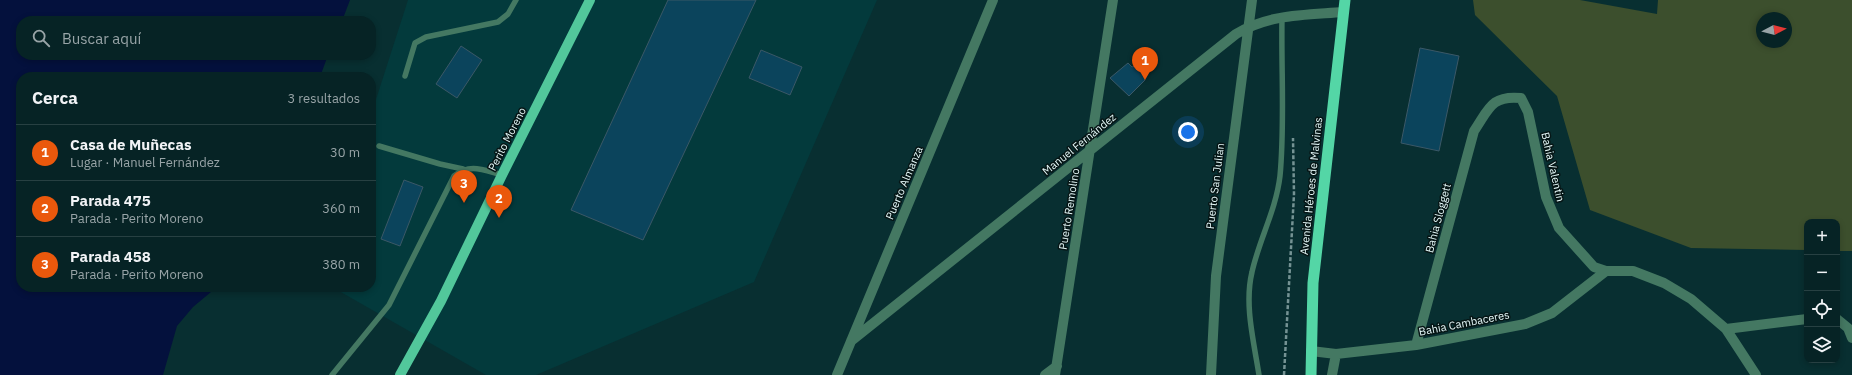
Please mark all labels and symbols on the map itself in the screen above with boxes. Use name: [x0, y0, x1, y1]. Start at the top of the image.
north arrow: [1756, 12, 1792, 48]
pin: 1: [1132, 47, 1158, 80]
street label: Perito Moreno: [485, 105, 529, 173]
street label: Manuel Fernández: [1039, 110, 1119, 178]
street label: Avenida Héroes de Malvinas: [1297, 116, 1325, 256]
your location: [1178, 122, 1198, 142]
street label: Bahia Valentin: [1538, 131, 1568, 203]
street label: Puerto San Julian: [1203, 142, 1227, 230]
street label: Puerto Almanza: [882, 144, 926, 222]
street label: Puerto Remolino: [1056, 167, 1082, 251]
pin: 3: [451, 170, 477, 203]
street label: Bahia Sloggett: [1422, 182, 1454, 254]
pin: 2: [486, 185, 512, 218]
street label: Bahia Cambaceres: [1418, 307, 1510, 339]

